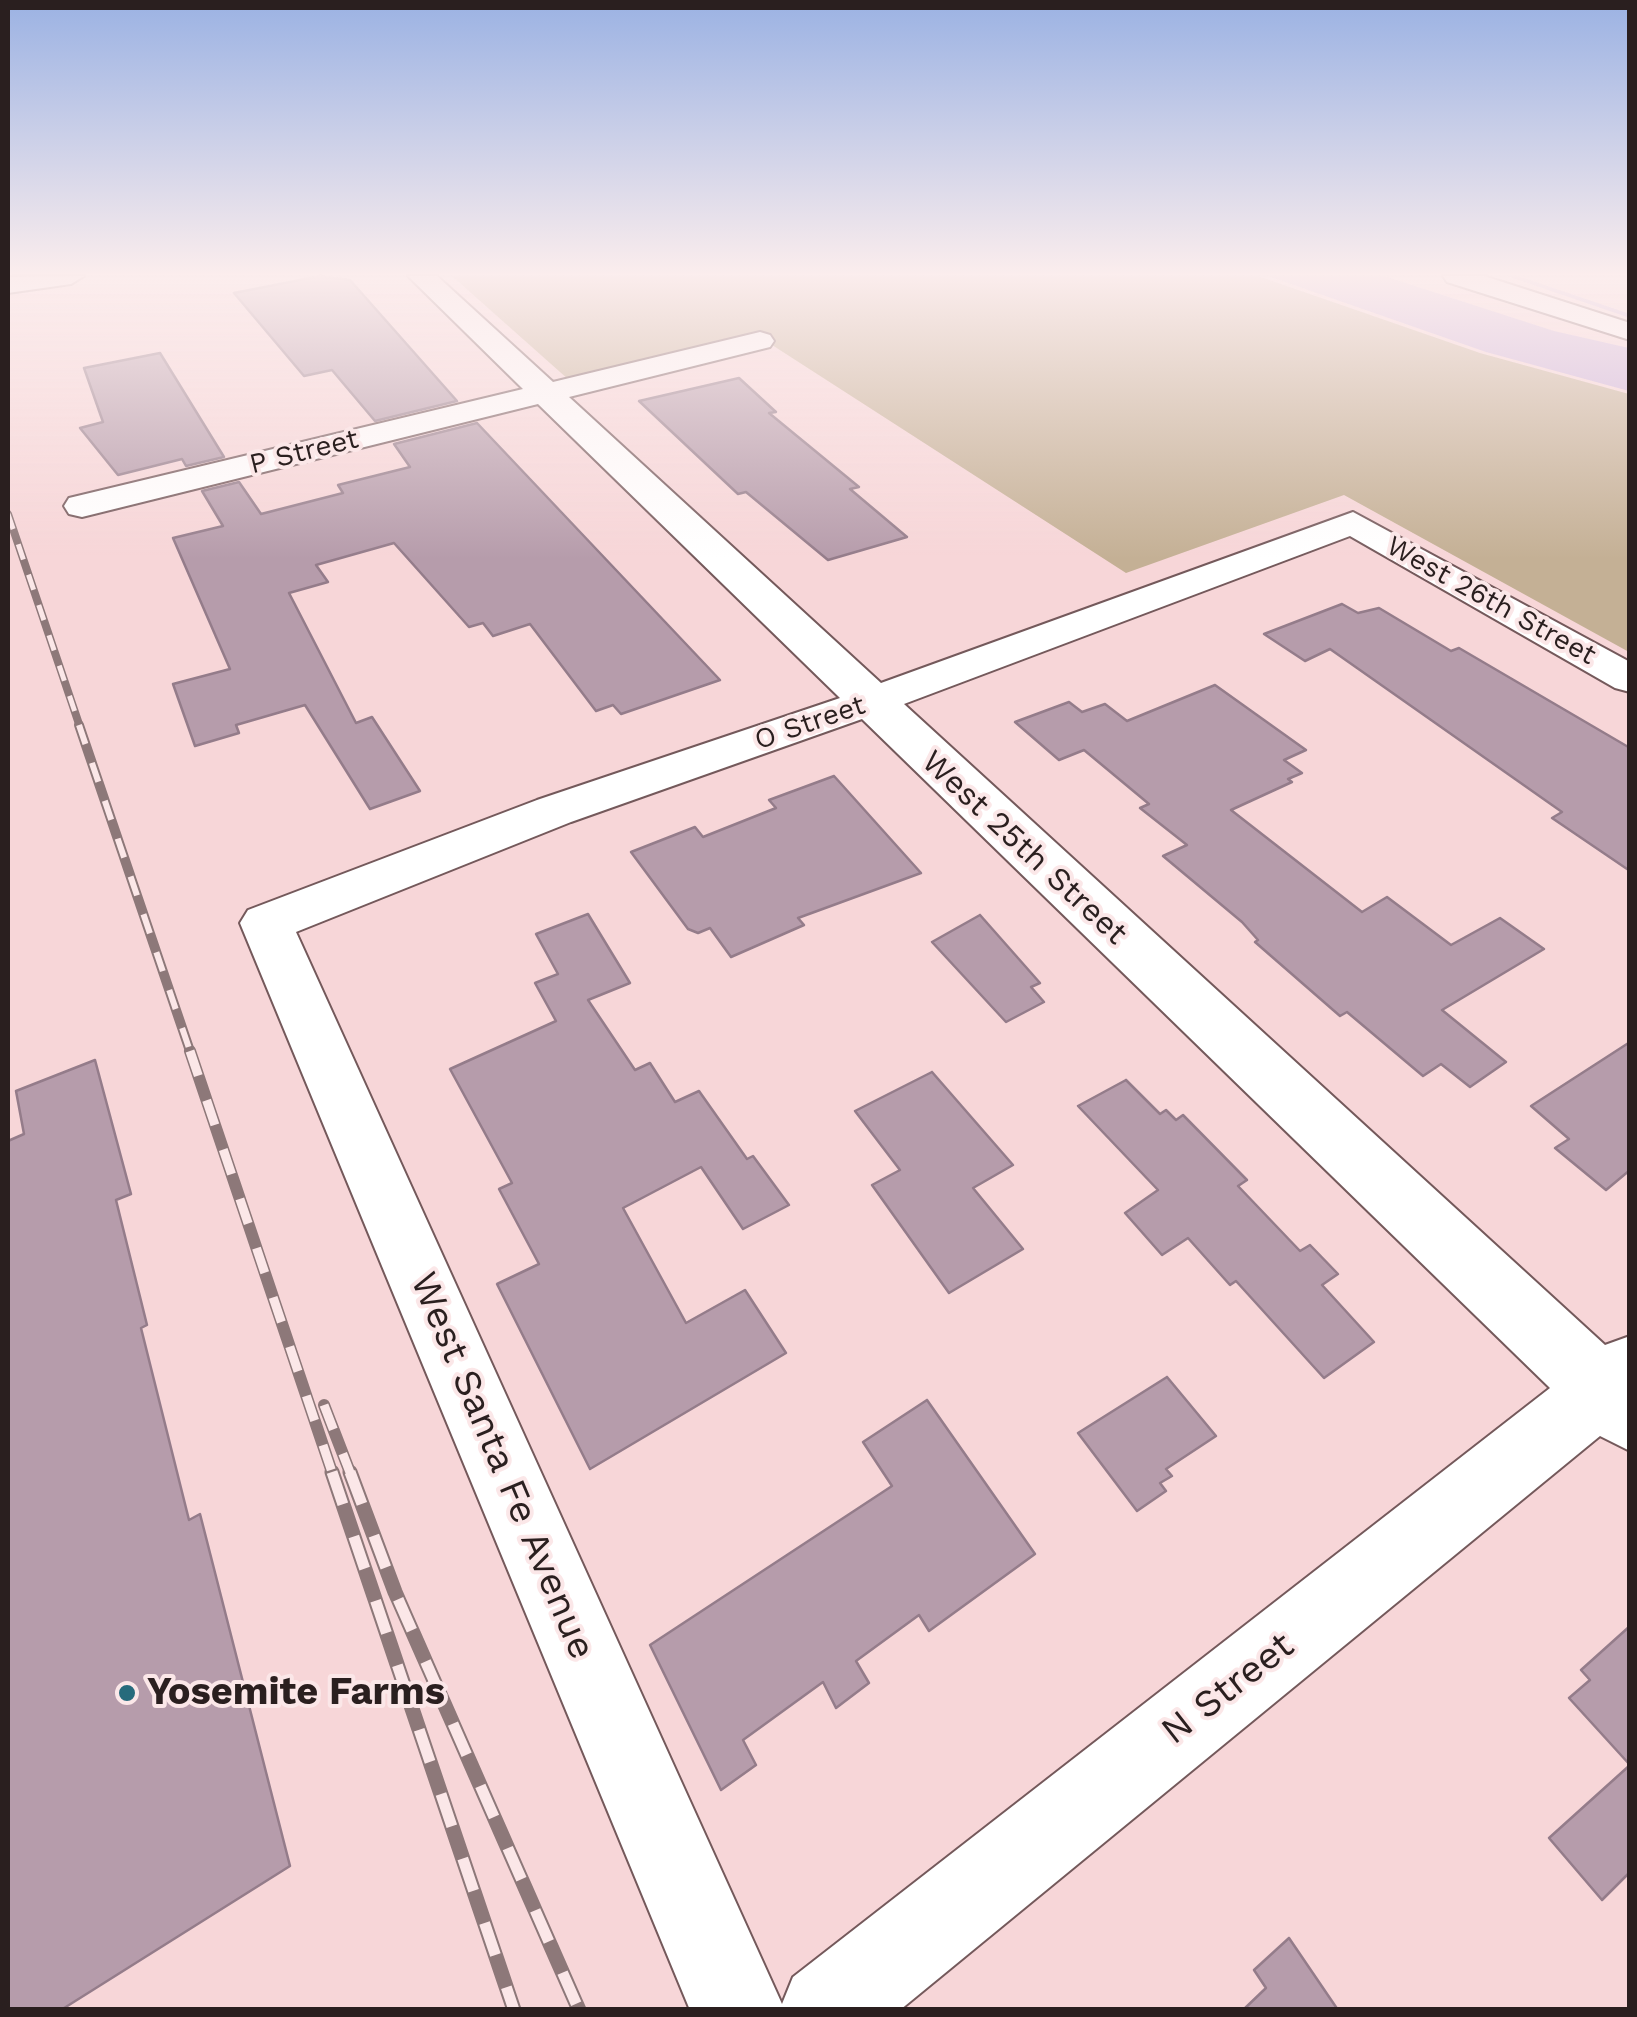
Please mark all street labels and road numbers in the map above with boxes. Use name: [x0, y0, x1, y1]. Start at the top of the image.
street label: P Street: [246, 422, 362, 482]
street label: West 26th Street: [1380, 529, 1602, 673]
street label: O Street: [750, 688, 870, 758]
street label: West 25th Street: [913, 743, 1135, 953]
street label: West Santa Fe Avenue: [400, 1266, 604, 1666]
street label: N Street: [1153, 1623, 1303, 1755]

